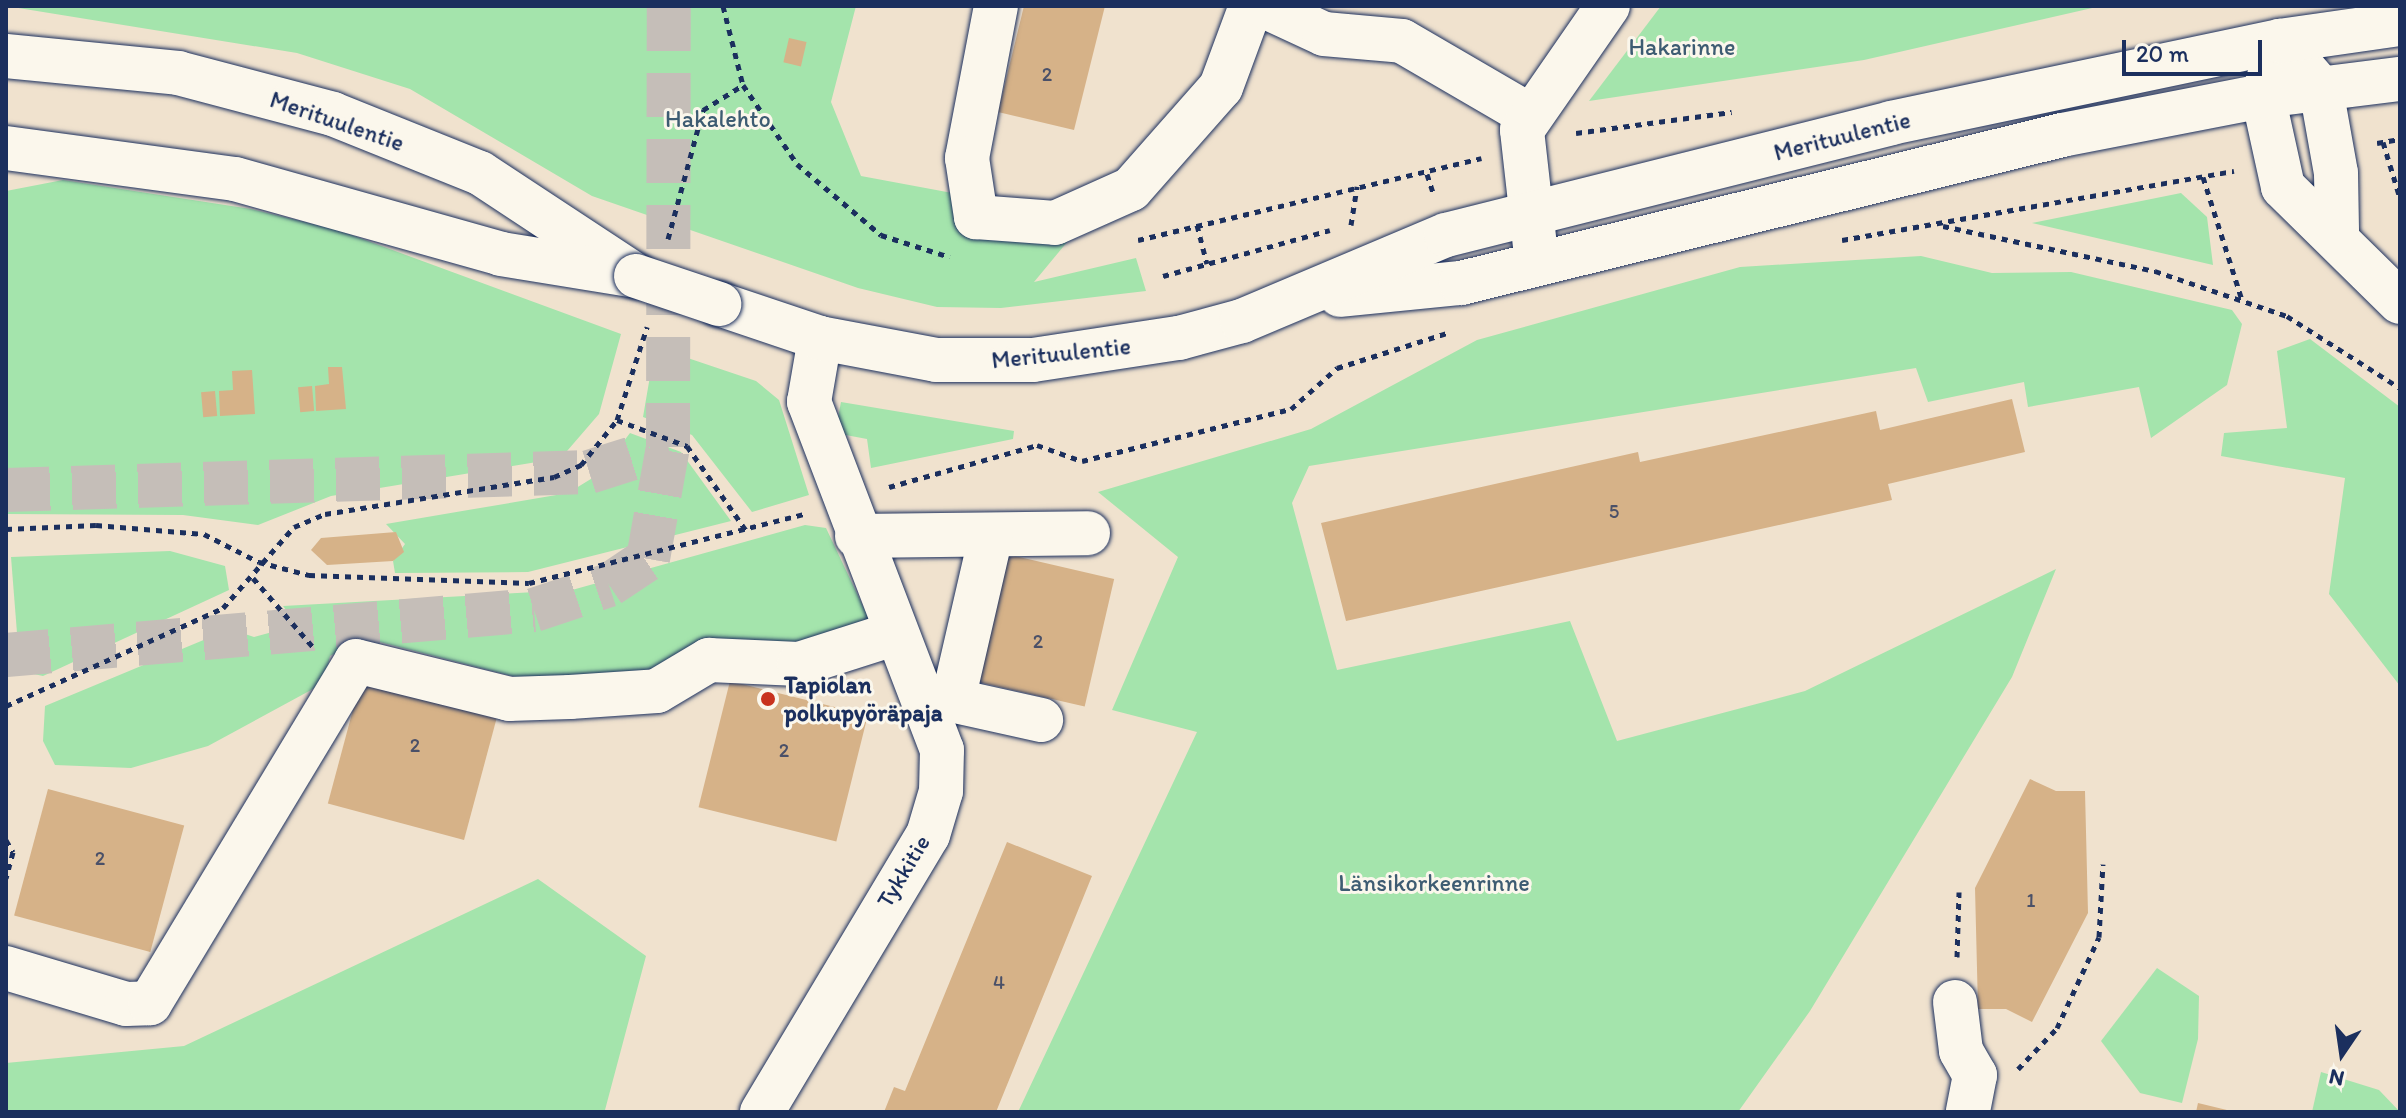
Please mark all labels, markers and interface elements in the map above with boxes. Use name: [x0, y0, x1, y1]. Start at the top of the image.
scale bar: [2126, 24, 2266, 74]
park label: Hakarinne: [1628, 33, 1736, 61]
text: 20 m: [2136, 39, 2189, 68]
house number: 2: [1042, 62, 1052, 86]
street label: Merituulentie: [266, 85, 408, 157]
park label: Hakalehto: [665, 105, 771, 133]
street label: Merituulentie: [1771, 105, 1913, 167]
street label: Merituulentie: [990, 331, 1132, 375]
house number: 5: [1609, 499, 1619, 523]
house number: 2: [1033, 629, 1043, 653]
place label: Tapiolan polkupyöräpaja: [784, 671, 942, 727]
marker: Tapiolan polkupyöräpaja: [759, 690, 777, 708]
house number: 2: [410, 733, 420, 757]
house number: 2: [779, 738, 789, 762]
street label: Tykkitie: [870, 829, 936, 913]
house number: 2: [95, 846, 105, 870]
park label: Länsikorkeenrinne: [1338, 869, 1530, 897]
house number: 1: [2026, 888, 2036, 912]
house number: 4: [993, 970, 1005, 994]
north arrow: [2302, 1014, 2382, 1094]
text: N: [2326, 1063, 2347, 1093]

